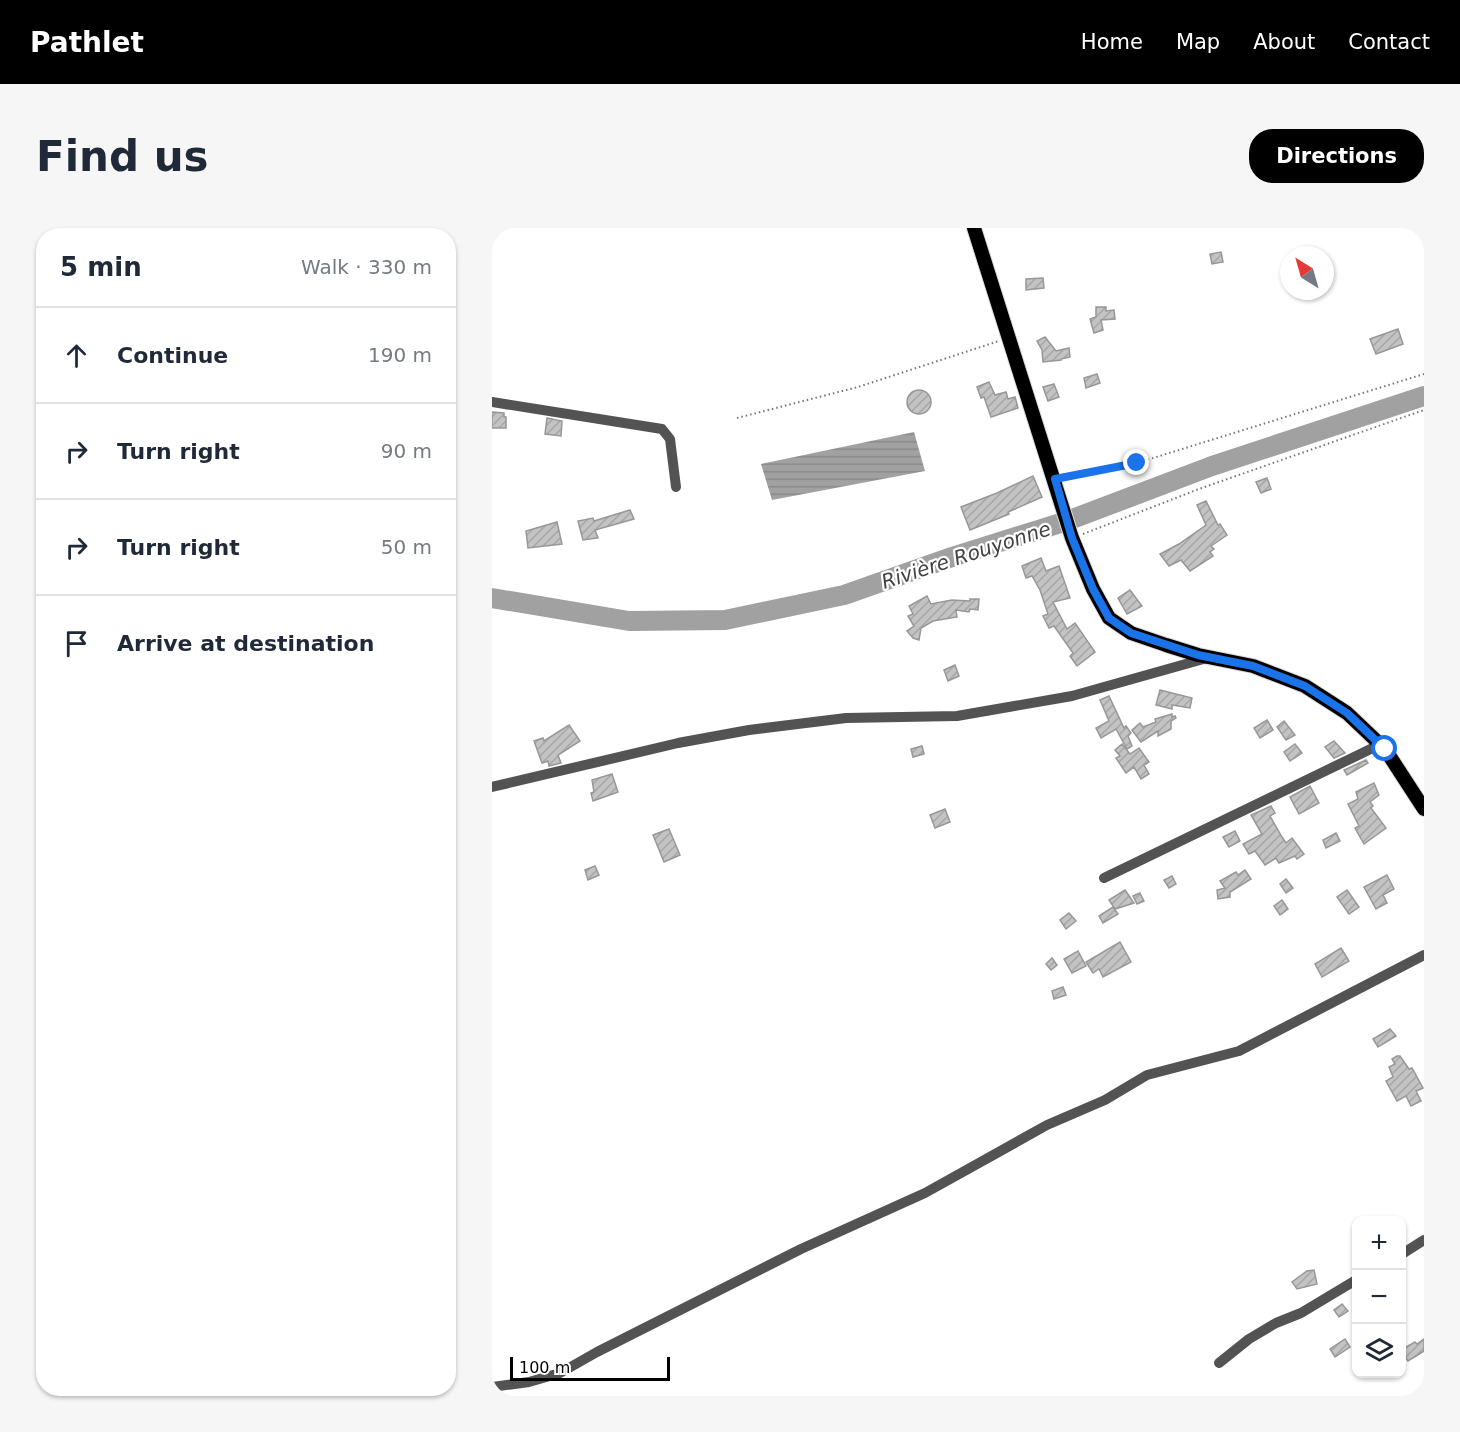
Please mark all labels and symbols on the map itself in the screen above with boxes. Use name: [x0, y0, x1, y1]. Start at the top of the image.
north arrow: [1280, 246, 1334, 300]
route end: [1123, 449, 1149, 475]
water label: Rivière Rouyonne: [878, 516, 1054, 594]
route start: [1371, 735, 1397, 761]
scale bar: [510, 1354, 670, 1382]

